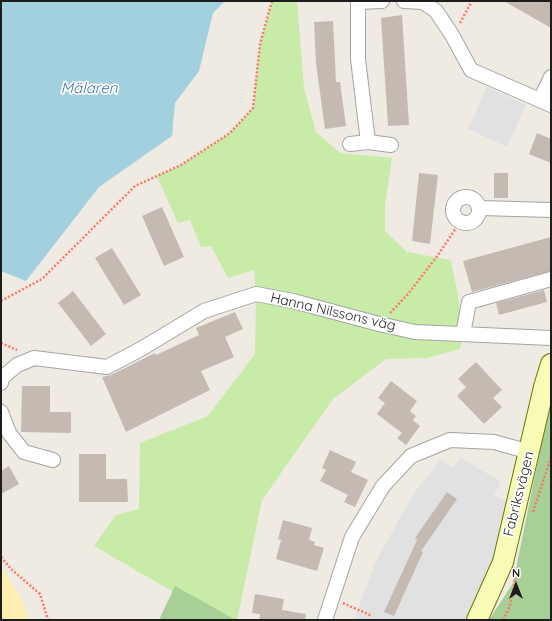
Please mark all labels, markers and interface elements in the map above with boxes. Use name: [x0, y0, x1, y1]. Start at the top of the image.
water label: Mälaren: [61, 79, 117, 97]
street label: Hanna Nilssons väg: [269, 289, 397, 335]
street label: Fabriksvägen: [500, 450, 538, 538]
north arrow: [496, 565, 536, 605]
text: N: [512, 566, 520, 580]

